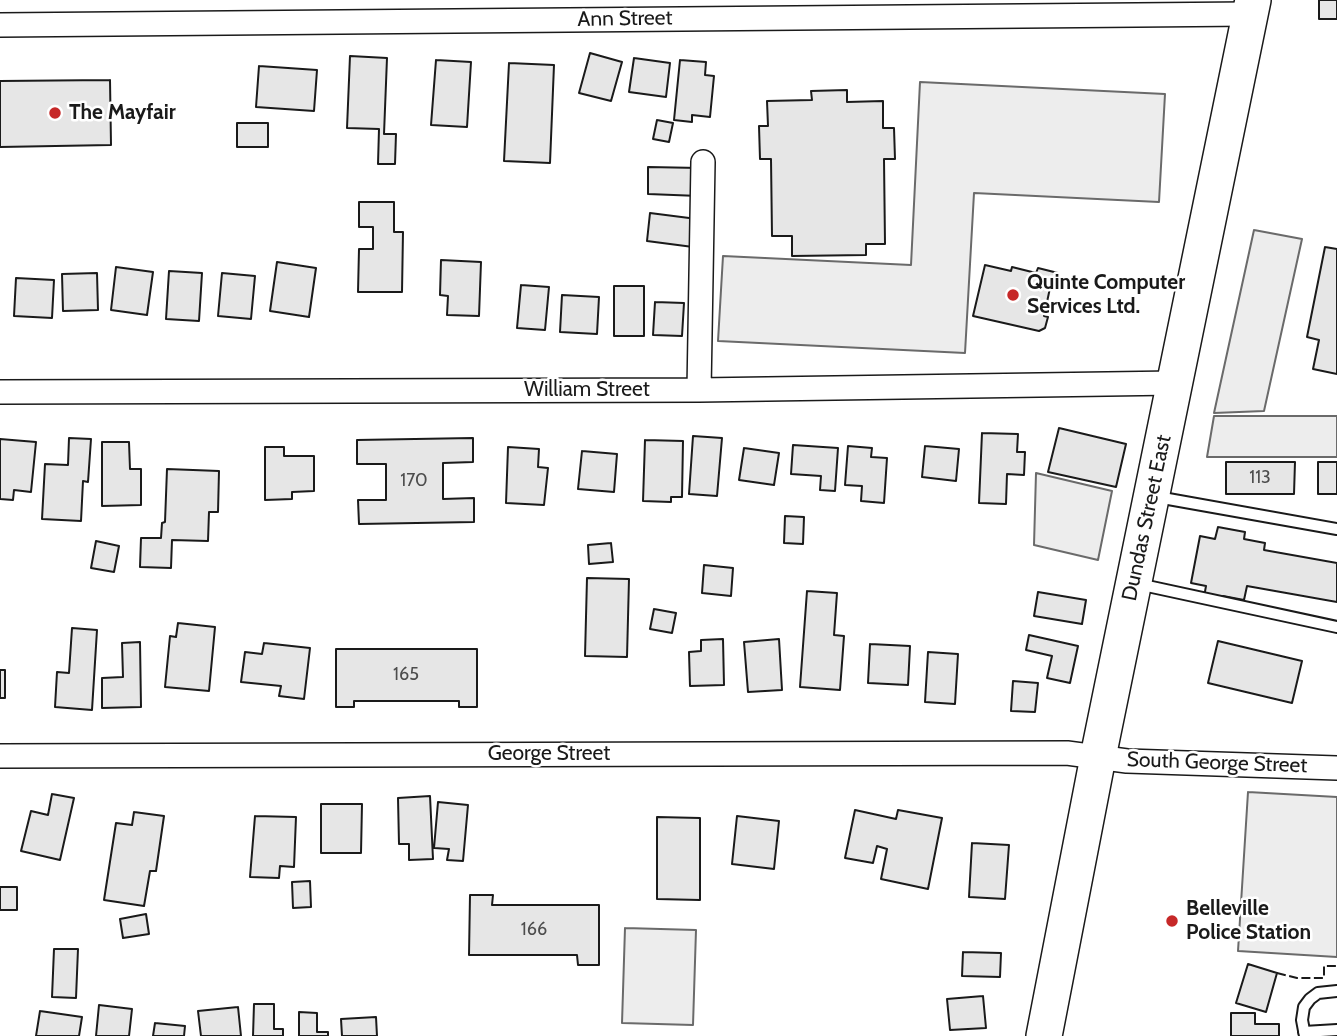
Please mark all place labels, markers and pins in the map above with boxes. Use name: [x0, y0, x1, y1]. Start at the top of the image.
place label: The Mayfair: [69, 100, 176, 126]
marker: The Mayfair: [47, 105, 63, 121]
place label: Quinte Computer Services Ltd.: [1027, 270, 1185, 320]
marker: Quinte Computer Services Ltd.: [1005, 287, 1021, 303]
place label: Belleville Police Station: [1186, 896, 1311, 946]
marker: Belleville Police Station: [1164, 913, 1180, 929]

